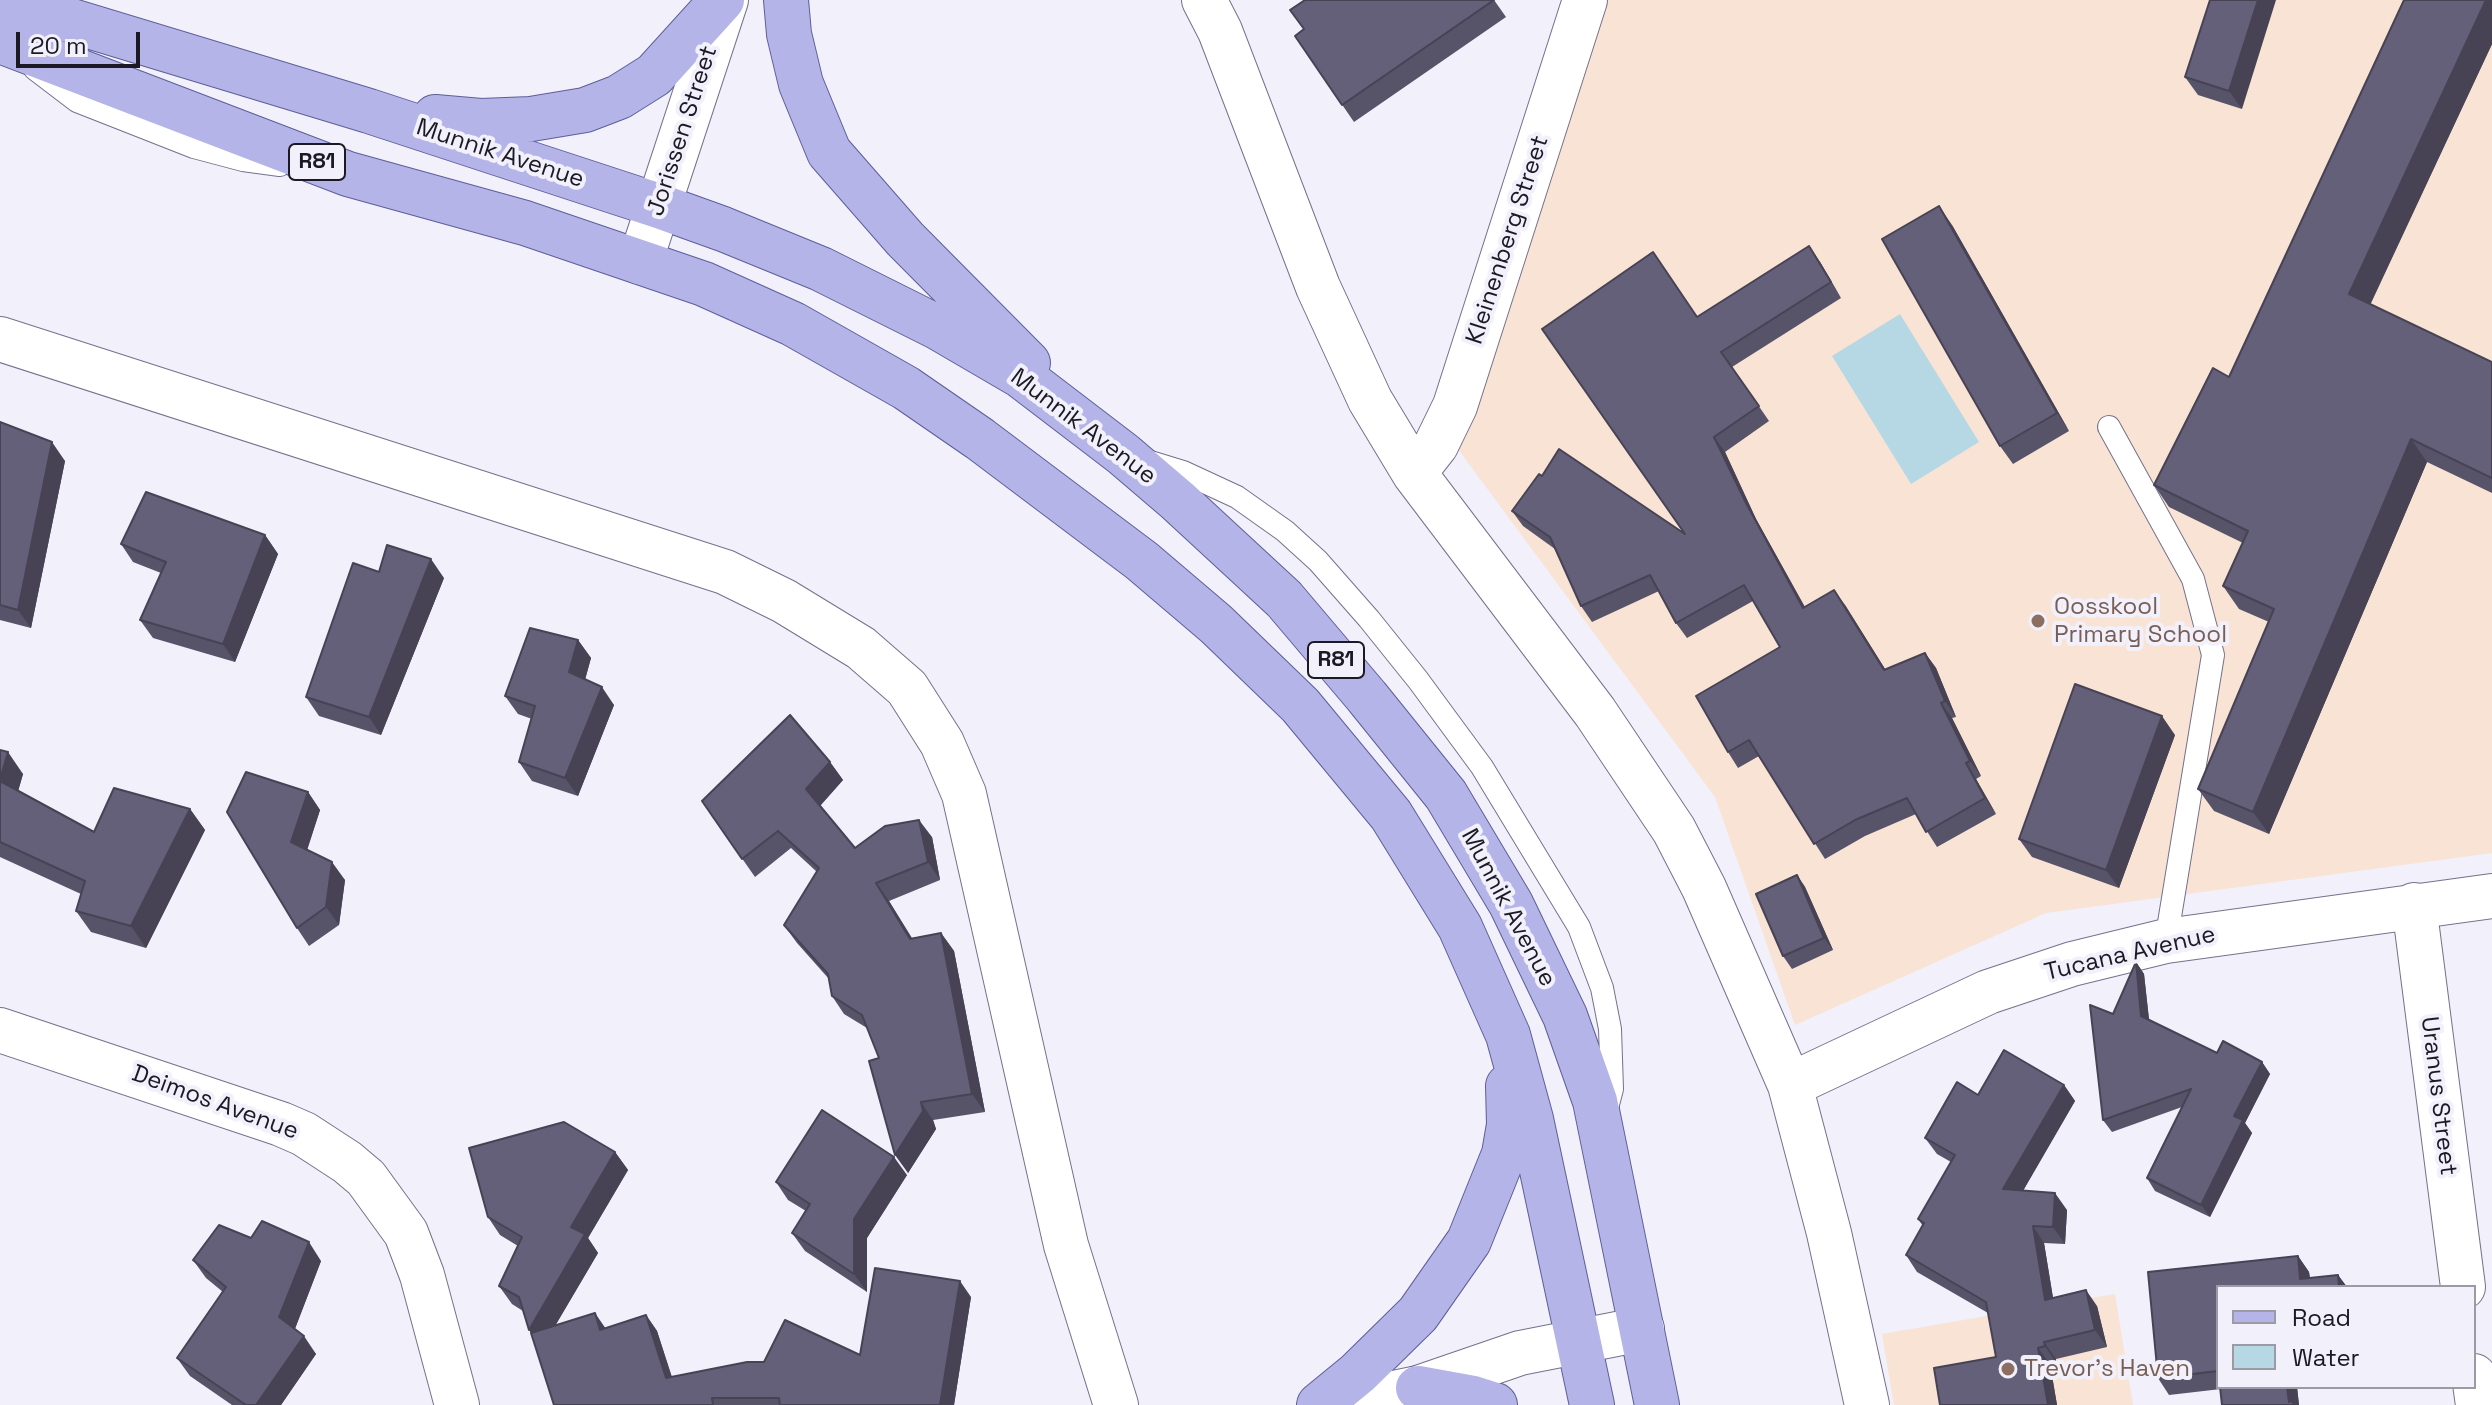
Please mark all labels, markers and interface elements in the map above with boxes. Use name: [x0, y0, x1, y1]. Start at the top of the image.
scale bar: [20, 16, 144, 66]
text: 20 m: [30, 30, 87, 61]
street label: Jorissen Street: [642, 42, 724, 220]
street label: Munnik Avenue: [413, 113, 587, 195]
street label: Kleinenberg Street: [1461, 132, 1555, 348]
road number: R81: [289, 144, 345, 180]
street label: Munnik Avenue: [1005, 363, 1161, 491]
place label: Oosskool Primary School: [2054, 593, 2227, 649]
marker: Oosskool Primary School: [2029, 612, 2047, 630]
road number: R81: [1308, 642, 1364, 678]
street label: Munnik Avenue: [1454, 824, 1562, 992]
street label: Tucana Avenue: [2042, 920, 2218, 988]
street label: Uranus Street: [2414, 1015, 2462, 1177]
street label: Deimos Avenue: [128, 1060, 302, 1146]
legend: [2216, 1285, 2476, 1389]
text: Road: [2292, 1302, 2351, 1333]
text: Water: [2292, 1342, 2360, 1373]
place label: Trevor's Haven: [2024, 1355, 2190, 1383]
marker: Trevor's Haven: [1999, 1360, 2017, 1378]

